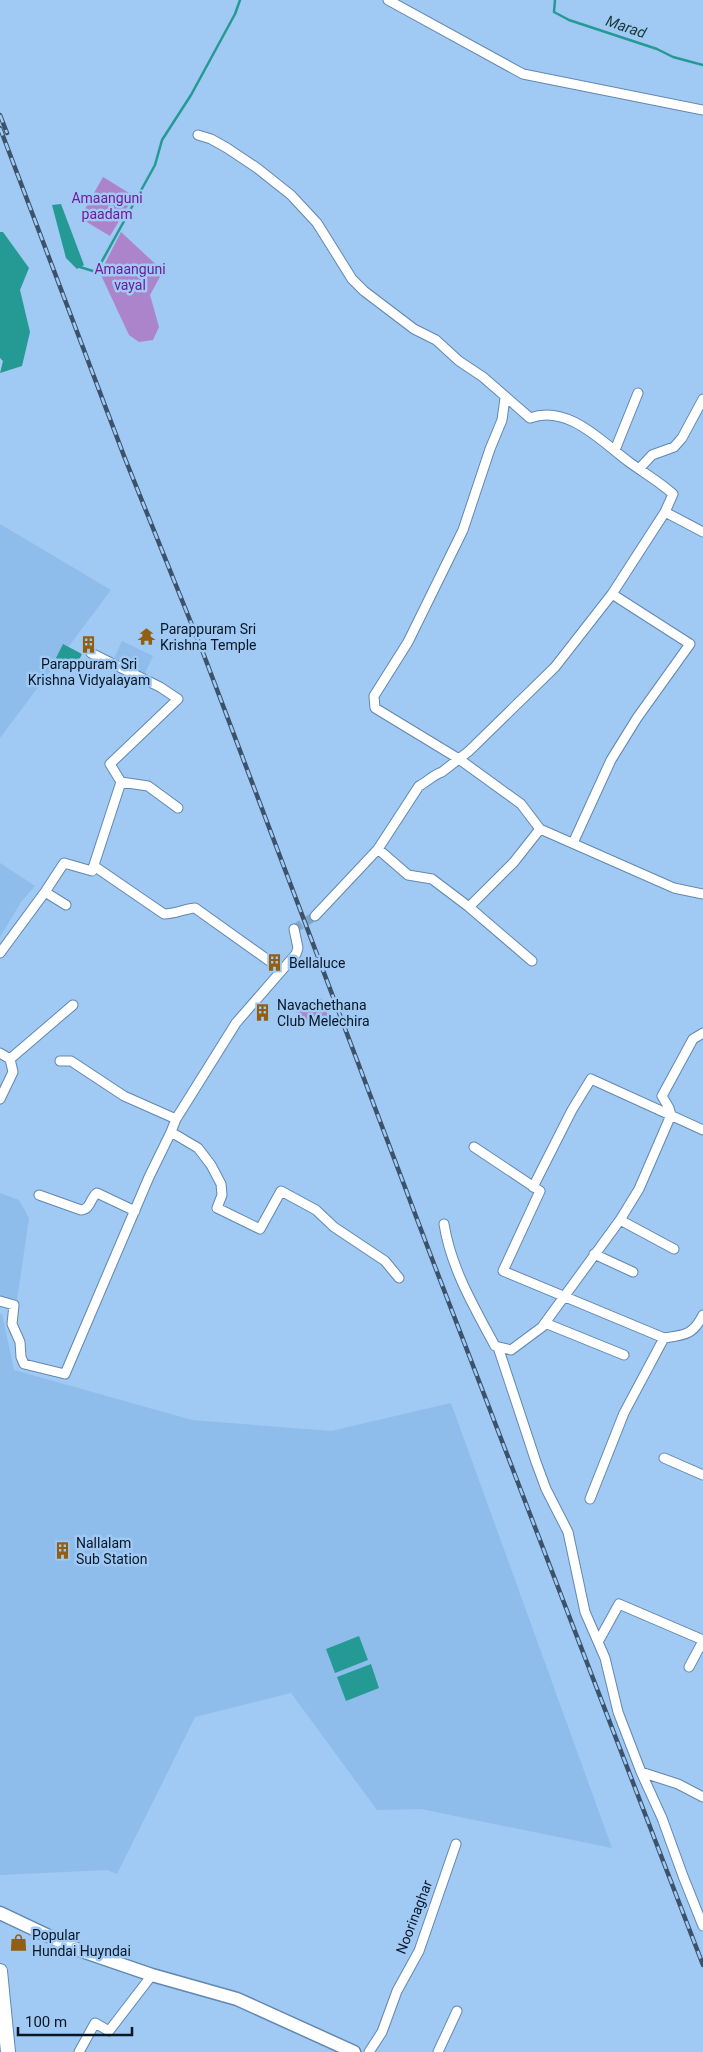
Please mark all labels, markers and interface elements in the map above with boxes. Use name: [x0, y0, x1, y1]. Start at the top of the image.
water label: Marad: [604, 12, 649, 43]
park label: Amaanguni paadam: [71, 190, 143, 222]
park label: Amaanguni vayal: [94, 261, 166, 293]
place label: Parappuram Sri Krishna Temple: [160, 621, 256, 653]
temple icon: Parappuram Sri Krishna Temple: [136, 627, 156, 647]
building icon: Parappuram Sri Krishna Vidyalayam: [79, 634, 99, 654]
place label: Parappuram Sri Krishna Vidyalayam: [28, 656, 150, 688]
building icon: Bellaluce: [265, 953, 285, 973]
place label: Bellaluce: [289, 955, 345, 971]
place label: Navachethana Club Melechira: [277, 997, 370, 1029]
building icon: Navachethana Club Melechira: [253, 1003, 273, 1023]
place label: Nallalam Sub Station: [76, 1535, 148, 1567]
building icon: Nallalam Sub Station: [52, 1541, 72, 1561]
street label: Noorinaghar: [393, 1878, 435, 1956]
place label: Popular Hundai Huyndai: [32, 1927, 131, 1959]
shop icon: Popular Hundai Huyndai: [8, 1933, 28, 1953]
scale bar: [18, 2004, 131, 2036]
text: 100 m: [25, 2013, 67, 2031]

